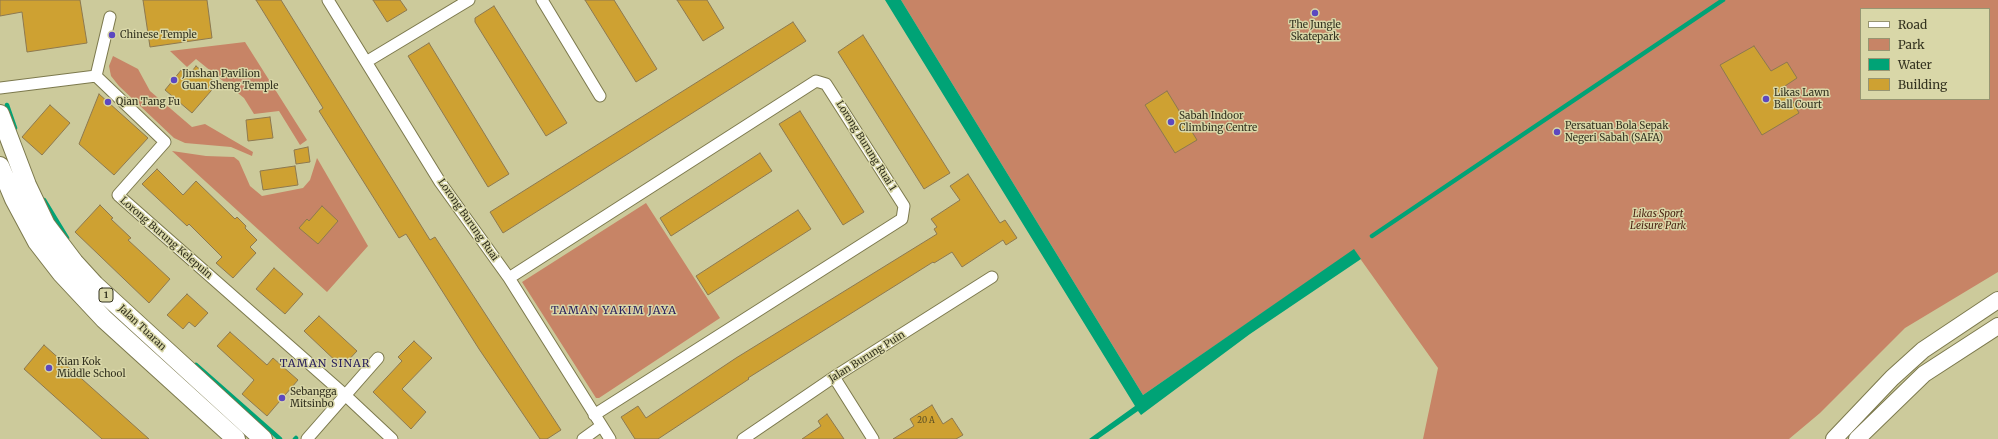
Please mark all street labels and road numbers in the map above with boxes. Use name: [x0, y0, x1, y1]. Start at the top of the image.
street label: Lorong Burung Ruai 1: [833, 99, 899, 193]
street label: Lorong Burung Ruai: [435, 177, 501, 263]
street label: Lorong Burung Kelepuin: [117, 195, 215, 281]
road number: 1: [99, 288, 113, 302]
street label: Jalan Tuaran: [116, 303, 168, 353]
street label: Jalan Burung Puin: [827, 329, 907, 385]

